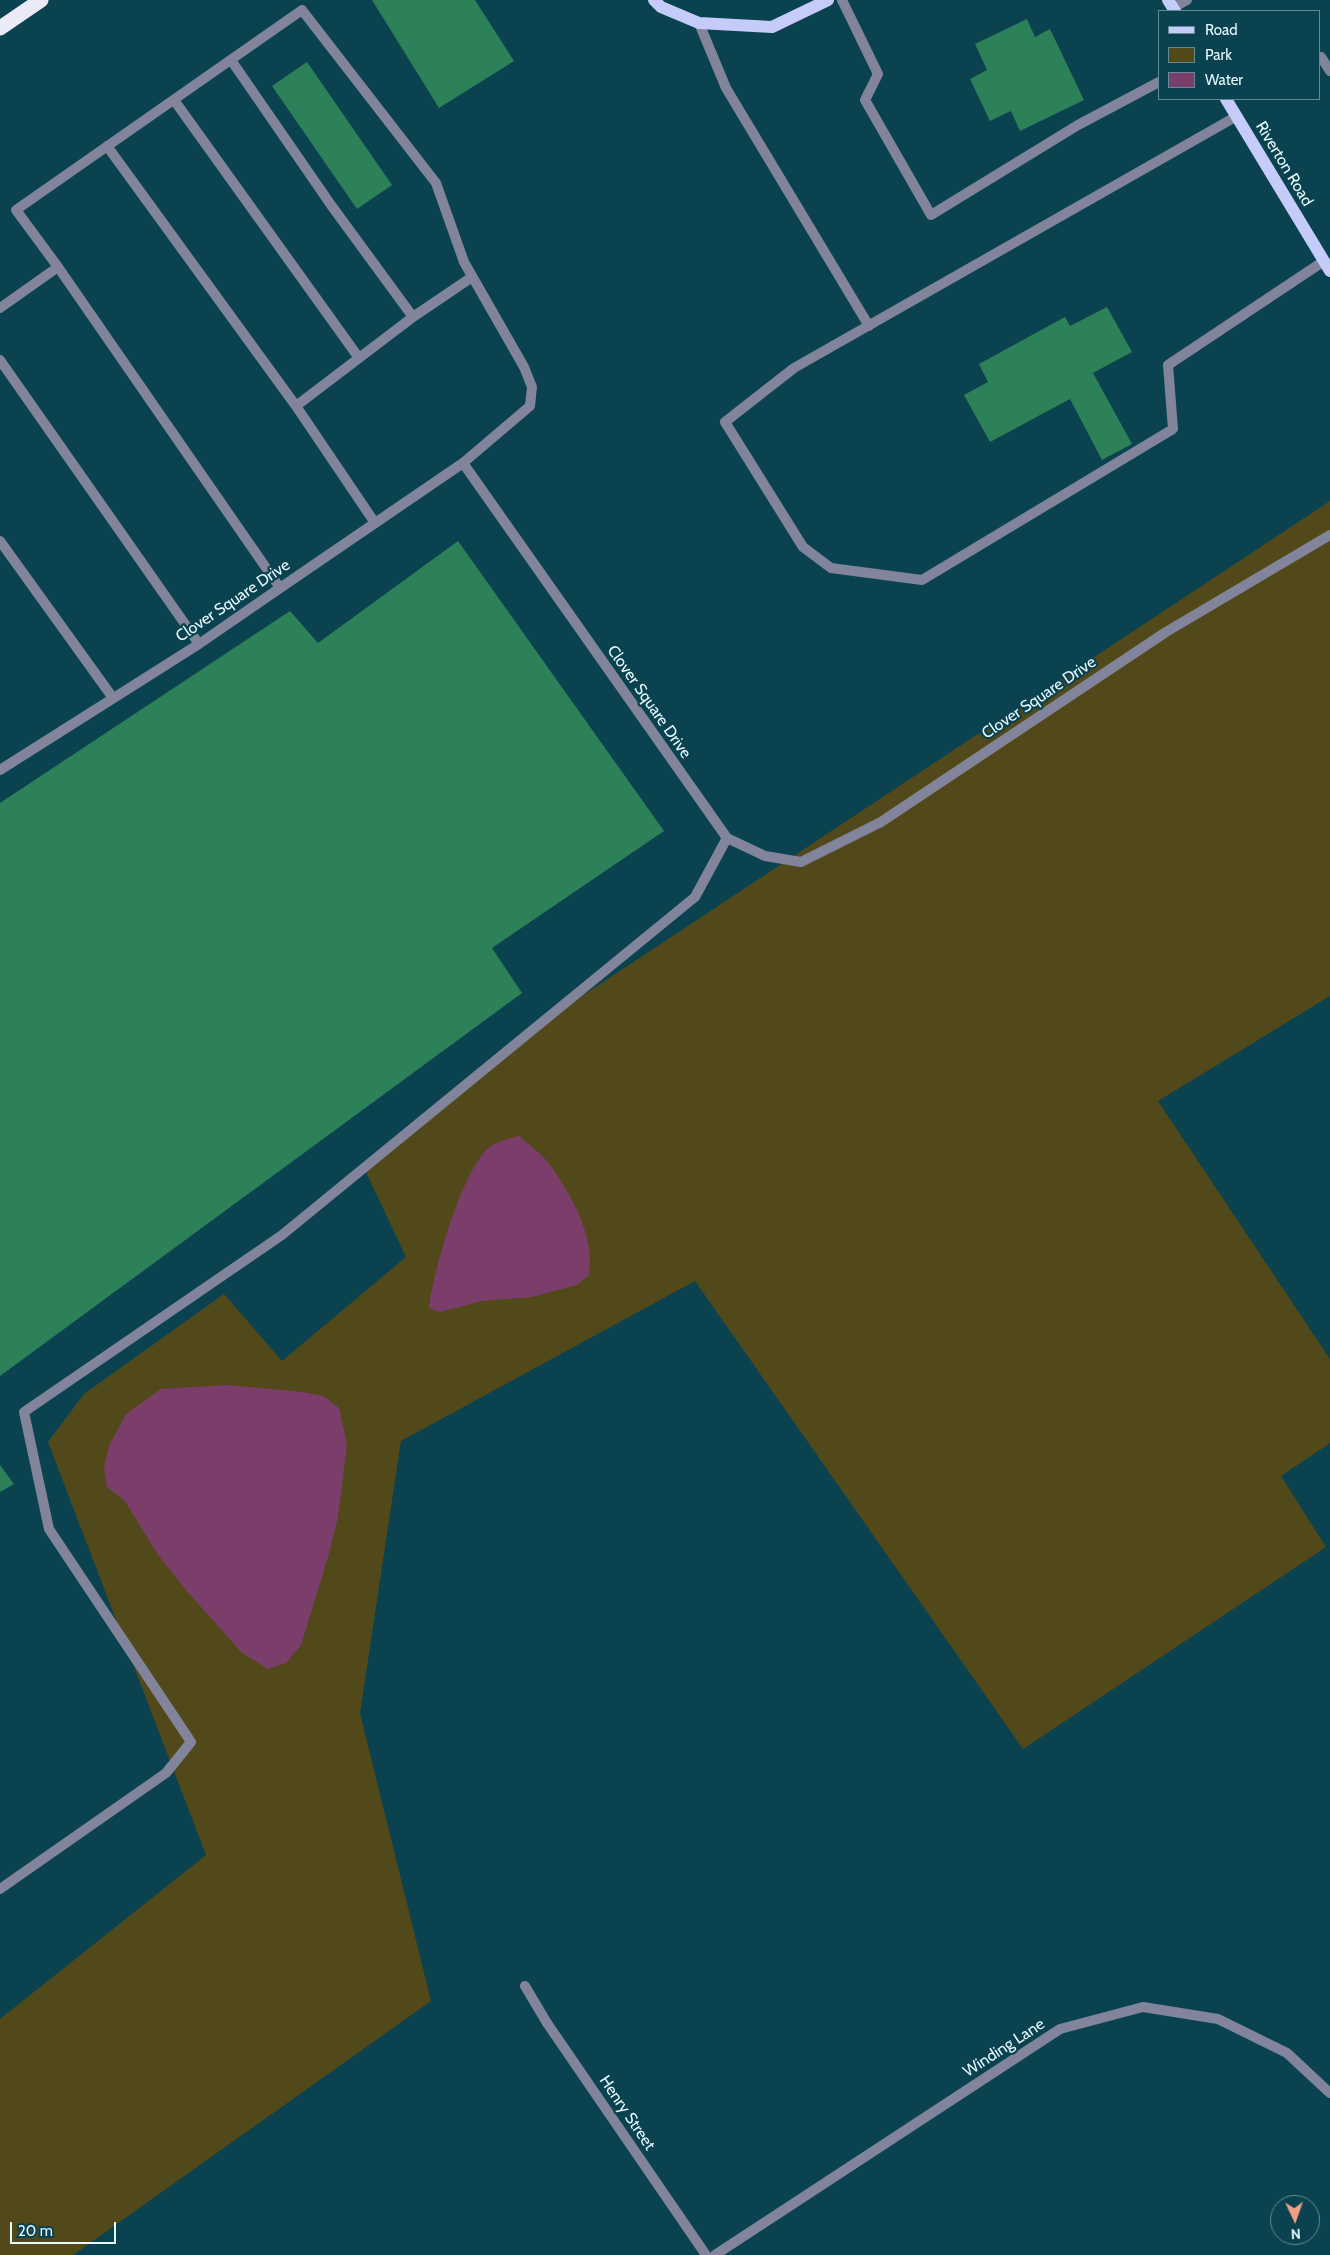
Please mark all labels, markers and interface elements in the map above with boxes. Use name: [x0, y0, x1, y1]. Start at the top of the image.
legend: [1158, 10, 1320, 100]
text: Road: [1205, 21, 1238, 39]
text: Park: [1205, 46, 1232, 64]
text: Water: [1205, 71, 1243, 89]
street label: Riverton Road: [1251, 118, 1317, 210]
street label: Clover Square Drive: [172, 556, 294, 646]
street label: Clover Square Drive: [603, 642, 695, 762]
street label: Clover Square Drive: [978, 653, 1100, 743]
street label: Winding Lane: [960, 2015, 1048, 2081]
street label: Henry Street: [595, 2072, 659, 2154]
north arrow: [1270, 2195, 1320, 2245]
scale bar: [12, 2212, 119, 2244]
text: 20 m: [18, 2222, 53, 2240]
text: N: [1290, 2225, 1301, 2243]

